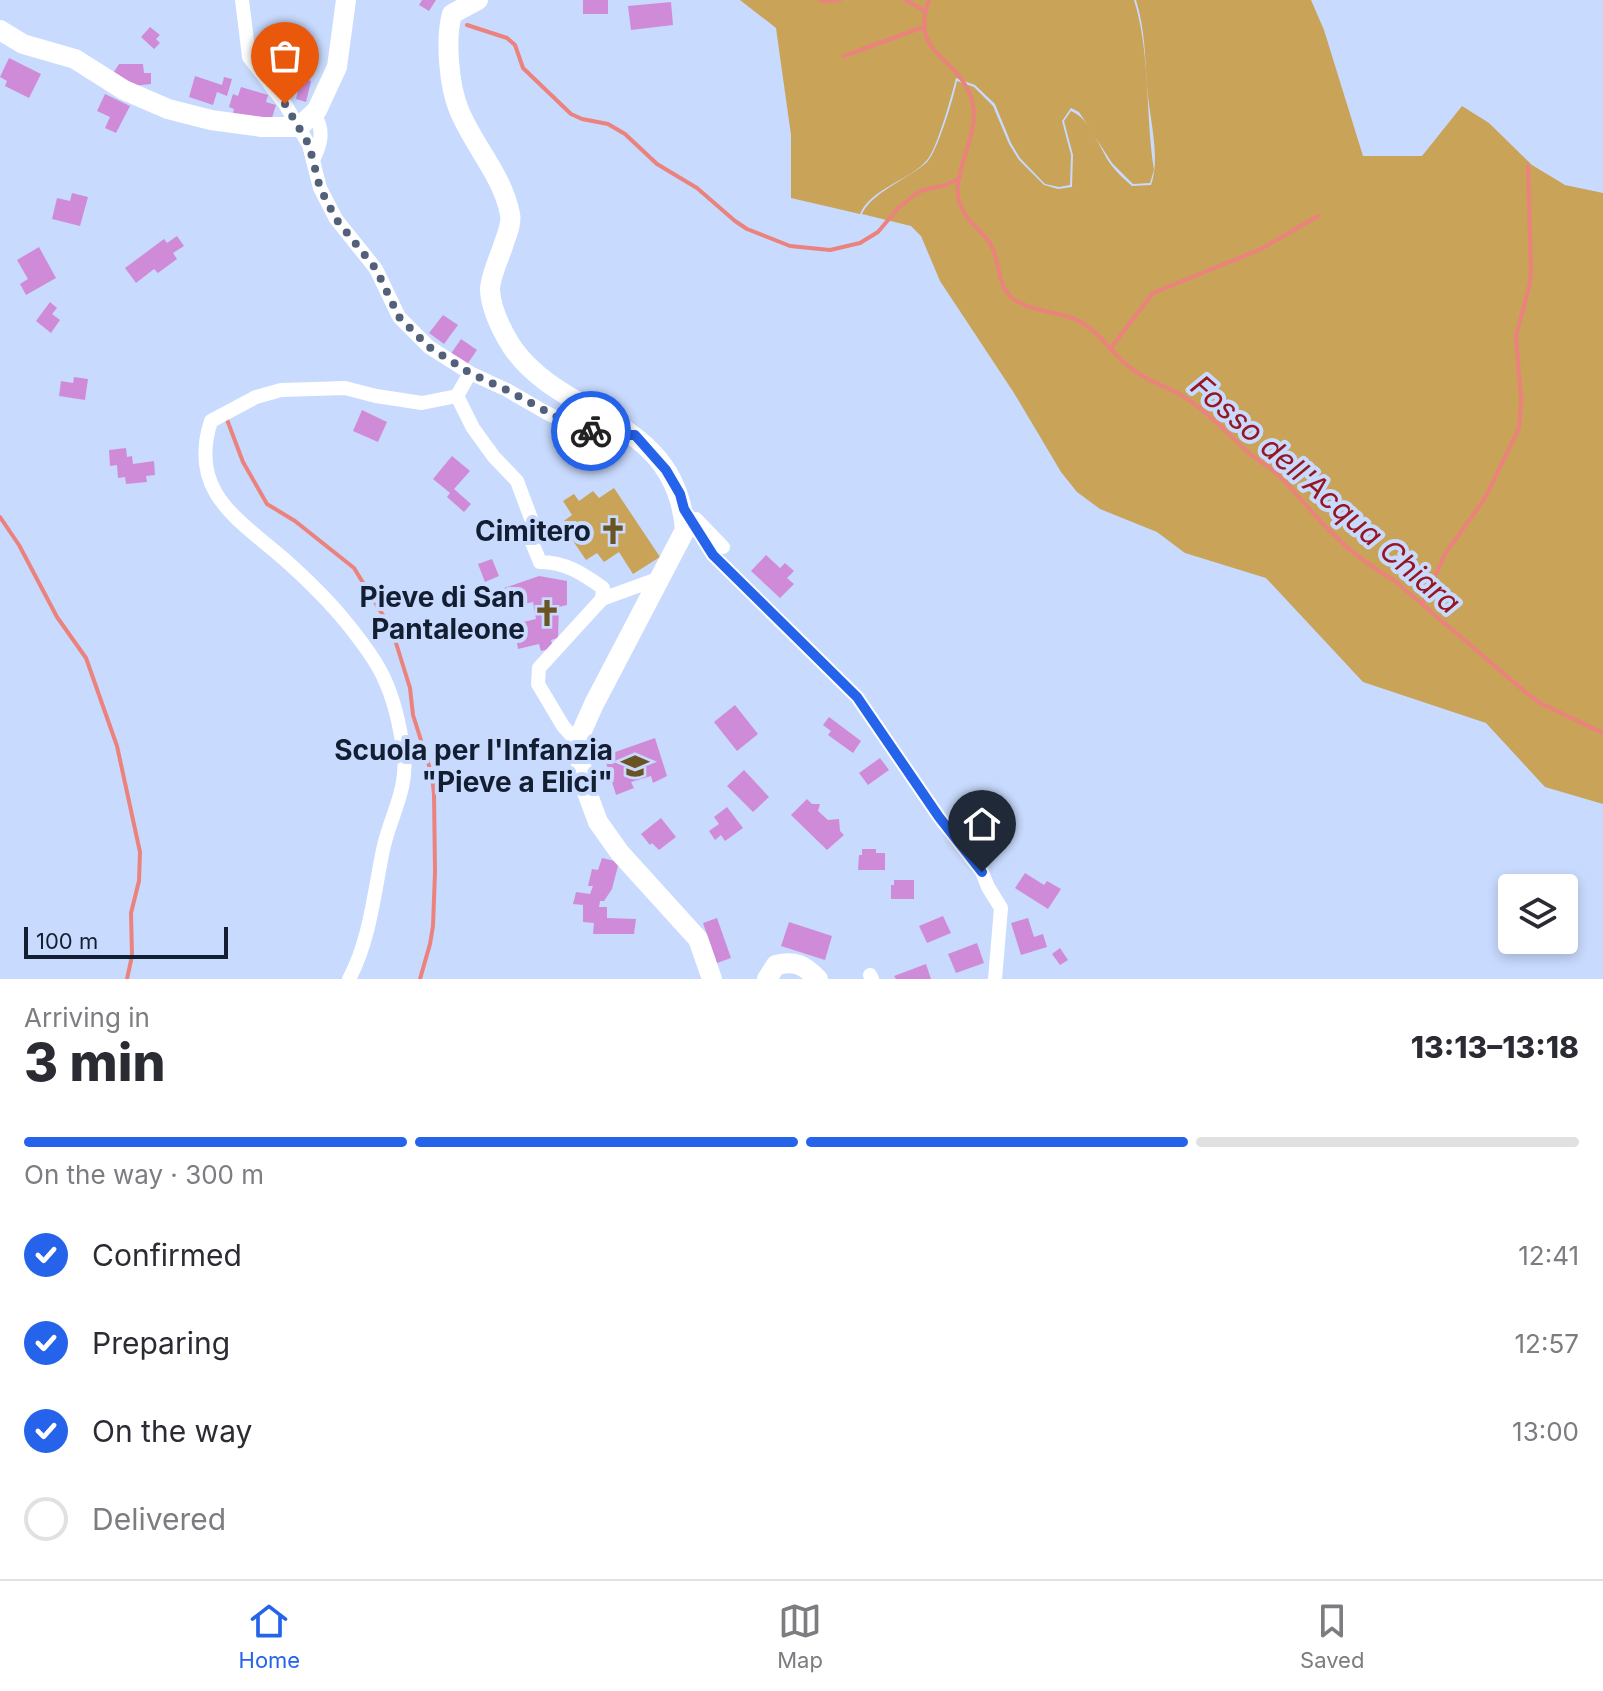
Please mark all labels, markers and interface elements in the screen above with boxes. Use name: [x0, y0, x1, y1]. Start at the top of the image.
pin: [251, 22, 319, 104]
icon: bag: [263, 34, 307, 78]
water label: Fosso dell'Acqua Chiara: [1184, 367, 1468, 621]
courier: [551, 391, 631, 471]
icon: bike: [569, 409, 613, 453]
place label: Cimitero: [475, 514, 591, 548]
church icon: Cimitero: [598, 516, 628, 546]
place label: Pieve di San Pantaleone: [360, 580, 525, 646]
church icon: Pieve di San Pantaleone: [532, 598, 562, 628]
place label: Scuola per l'Infanzia "Pieve a Elici": [334, 733, 613, 799]
school or university icon: Scuola per l'Infanzia "Pieve a Elici": [620, 751, 650, 781]
pin: [948, 790, 1016, 872]
icon: home: [960, 802, 1004, 846]
map controls: [1498, 874, 1578, 954]
button: layers: [1498, 874, 1578, 954]
scale bar: [24, 923, 228, 959]
text: 100 m: [36, 928, 98, 954]
text: Arriving in: [24, 1002, 150, 1033]
text: 13:13–13:18: [1411, 1029, 1579, 1065]
text: 3 min: [24, 1031, 166, 1094]
text: On the way · 300 m: [24, 1159, 264, 1190]
icon: check: [24, 1233, 68, 1277]
text: Confirmed: [92, 1237, 242, 1273]
text: 12:41: [1518, 1240, 1579, 1271]
icon: check: [24, 1321, 68, 1365]
text: Preparing: [92, 1325, 230, 1361]
text: 12:57: [1515, 1328, 1579, 1359]
icon: check: [24, 1409, 68, 1453]
text: On the way: [92, 1413, 252, 1449]
text: 13:00: [1512, 1416, 1579, 1447]
text: Delivered: [92, 1501, 226, 1537]
tab: Home: [239, 1599, 300, 1673]
tab: Map: [777, 1599, 823, 1673]
tab: Saved: [1300, 1599, 1364, 1673]

